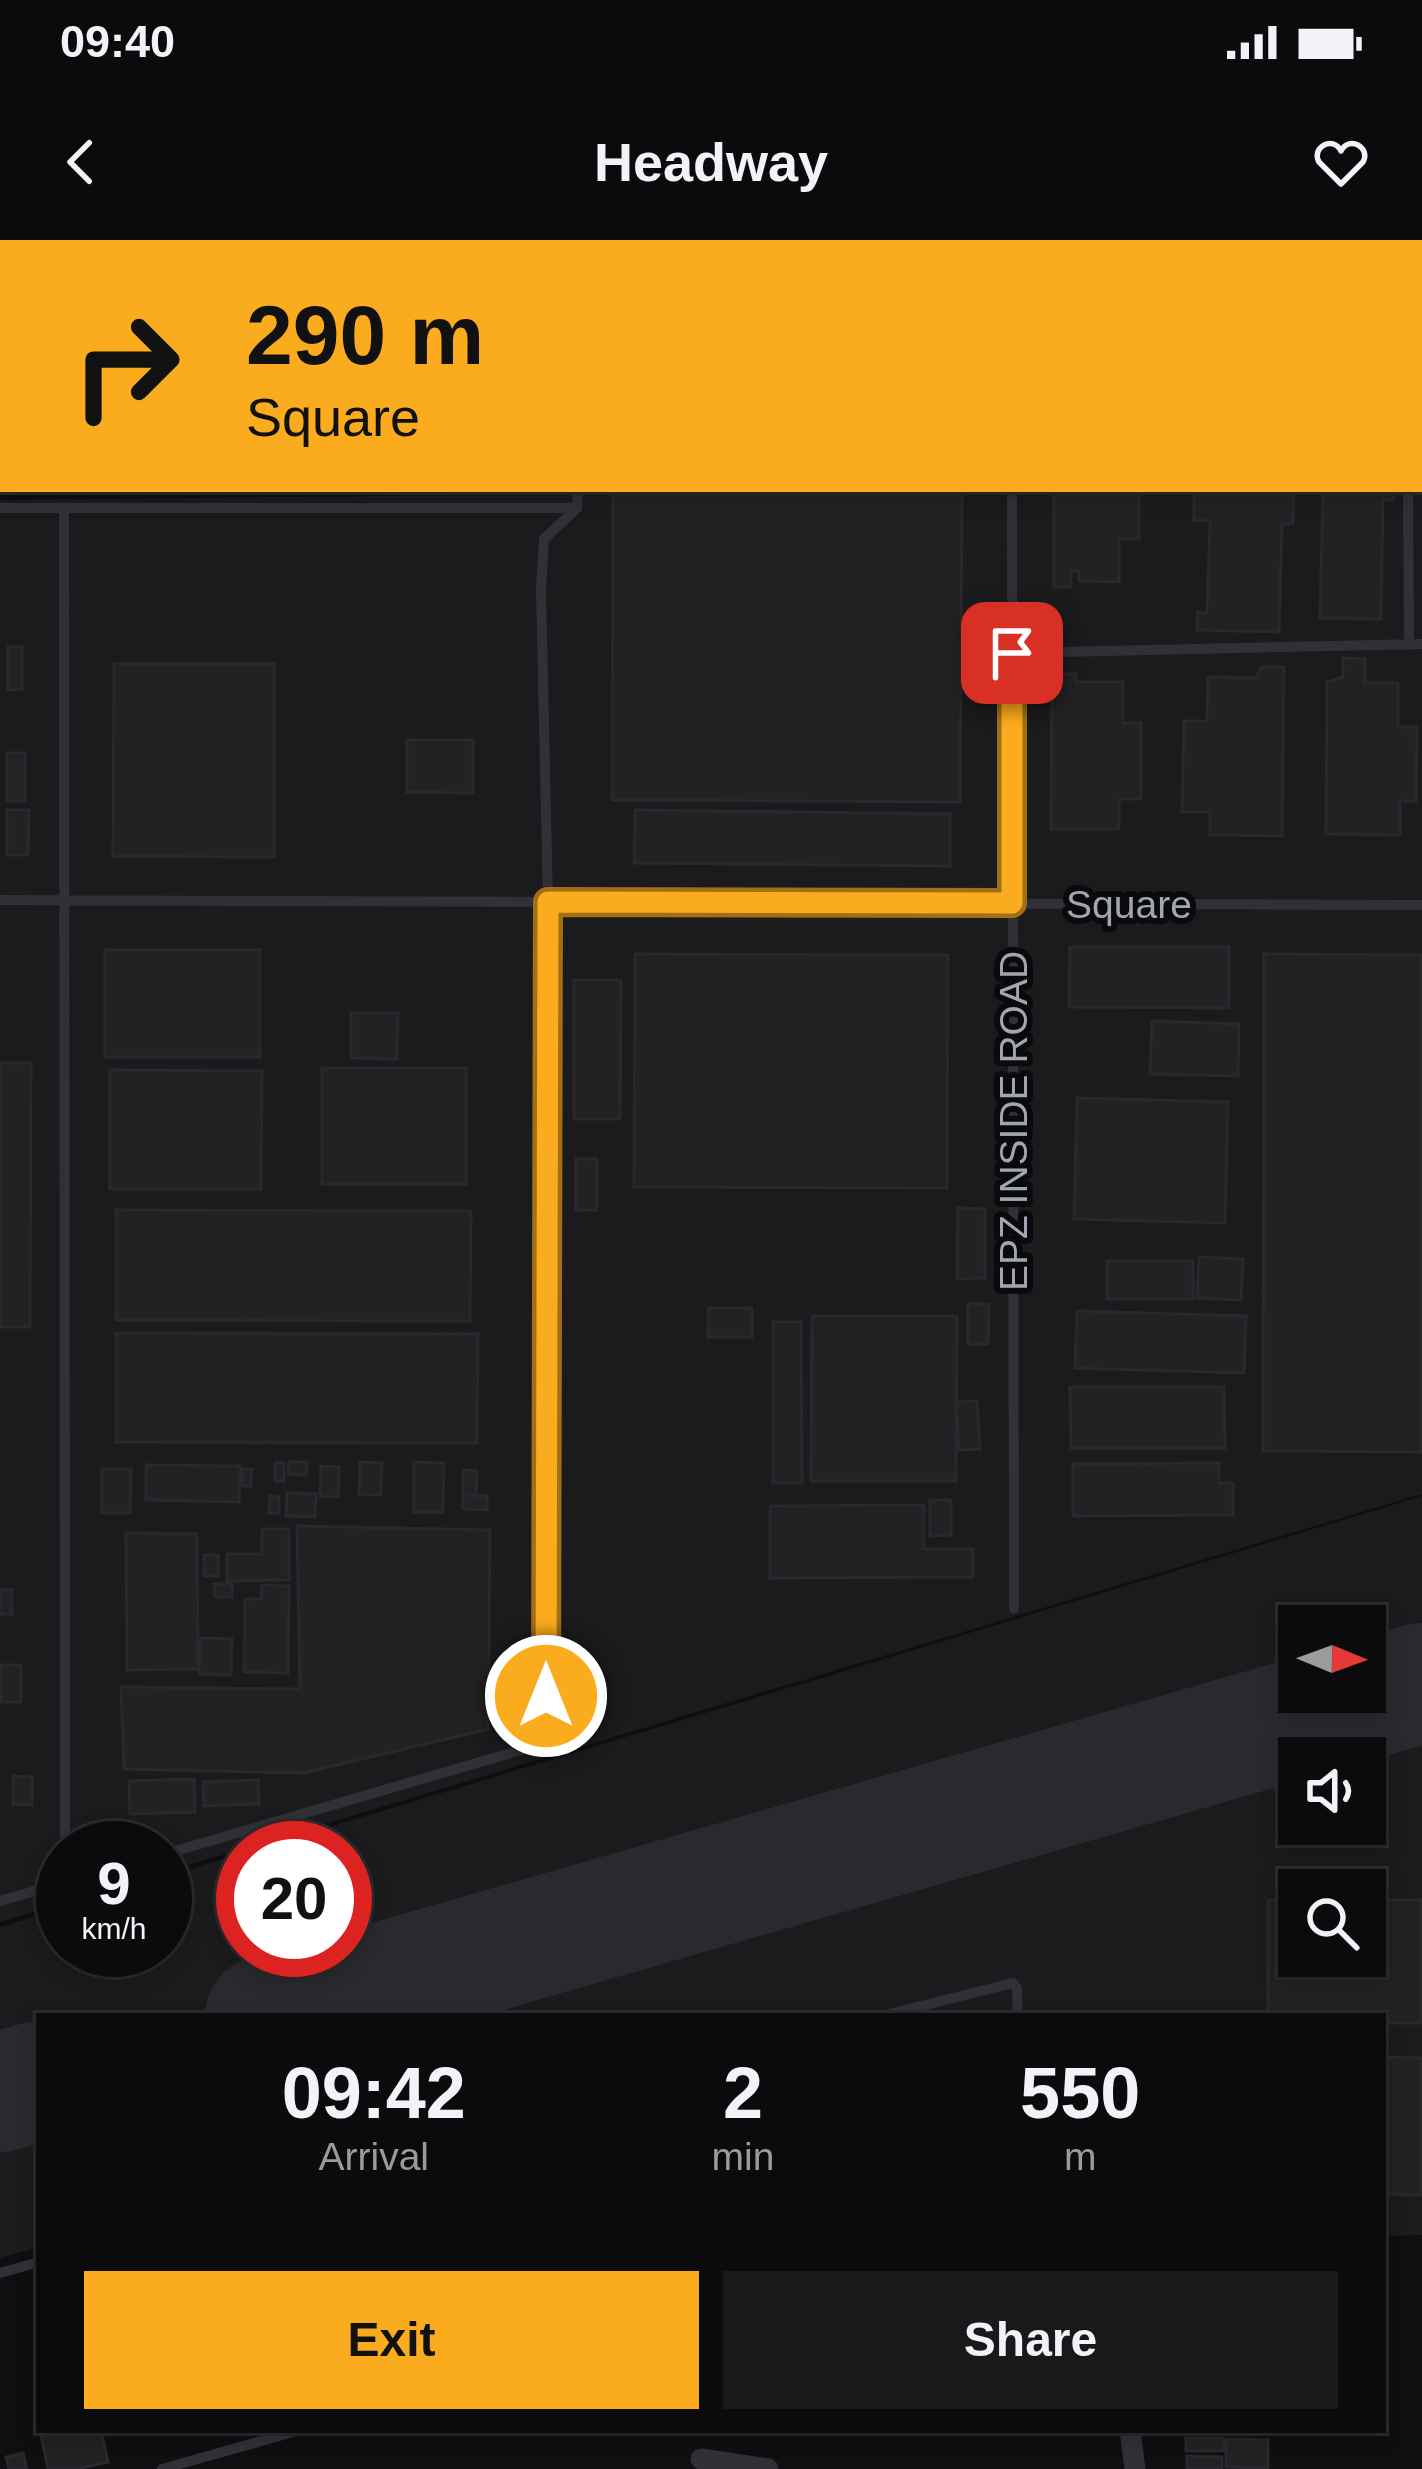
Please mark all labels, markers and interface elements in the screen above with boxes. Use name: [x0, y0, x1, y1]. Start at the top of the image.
text: 09:40: [60, 16, 175, 67]
icon: back: [48, 129, 114, 195]
icon: heart: [1308, 129, 1374, 195]
text: Headway: [594, 132, 828, 192]
icon: right: [48, 288, 204, 444]
text: 290 m: [246, 288, 484, 382]
text: Square: [246, 387, 420, 447]
pin: [961, 602, 1063, 704]
icon: arrive: [979, 620, 1045, 686]
street label: Square: [1066, 883, 1192, 926]
street label: EPZ INSIDE ROAD: [992, 951, 1035, 1291]
north arrow: [1278, 1605, 1386, 1713]
map controls: [1278, 1605, 1386, 1977]
position arrow: [483, 1633, 609, 1759]
button: sound: [1278, 1737, 1386, 1845]
speed limit sign: 20: [216, 1821, 372, 1977]
text: 9: [97, 1850, 131, 1917]
button: search: [1278, 1869, 1386, 1977]
text: km/h: [81, 1912, 147, 1945]
text: 09:42: [282, 2053, 466, 2133]
text: 2: [723, 2053, 763, 2133]
text: 550: [1020, 2053, 1140, 2133]
text: Arrival: [319, 2135, 429, 2178]
text: min: [712, 2135, 774, 2178]
text: m: [1064, 2135, 1096, 2178]
button: Exit: [84, 2271, 699, 2409]
button: Share: [723, 2271, 1338, 2409]

